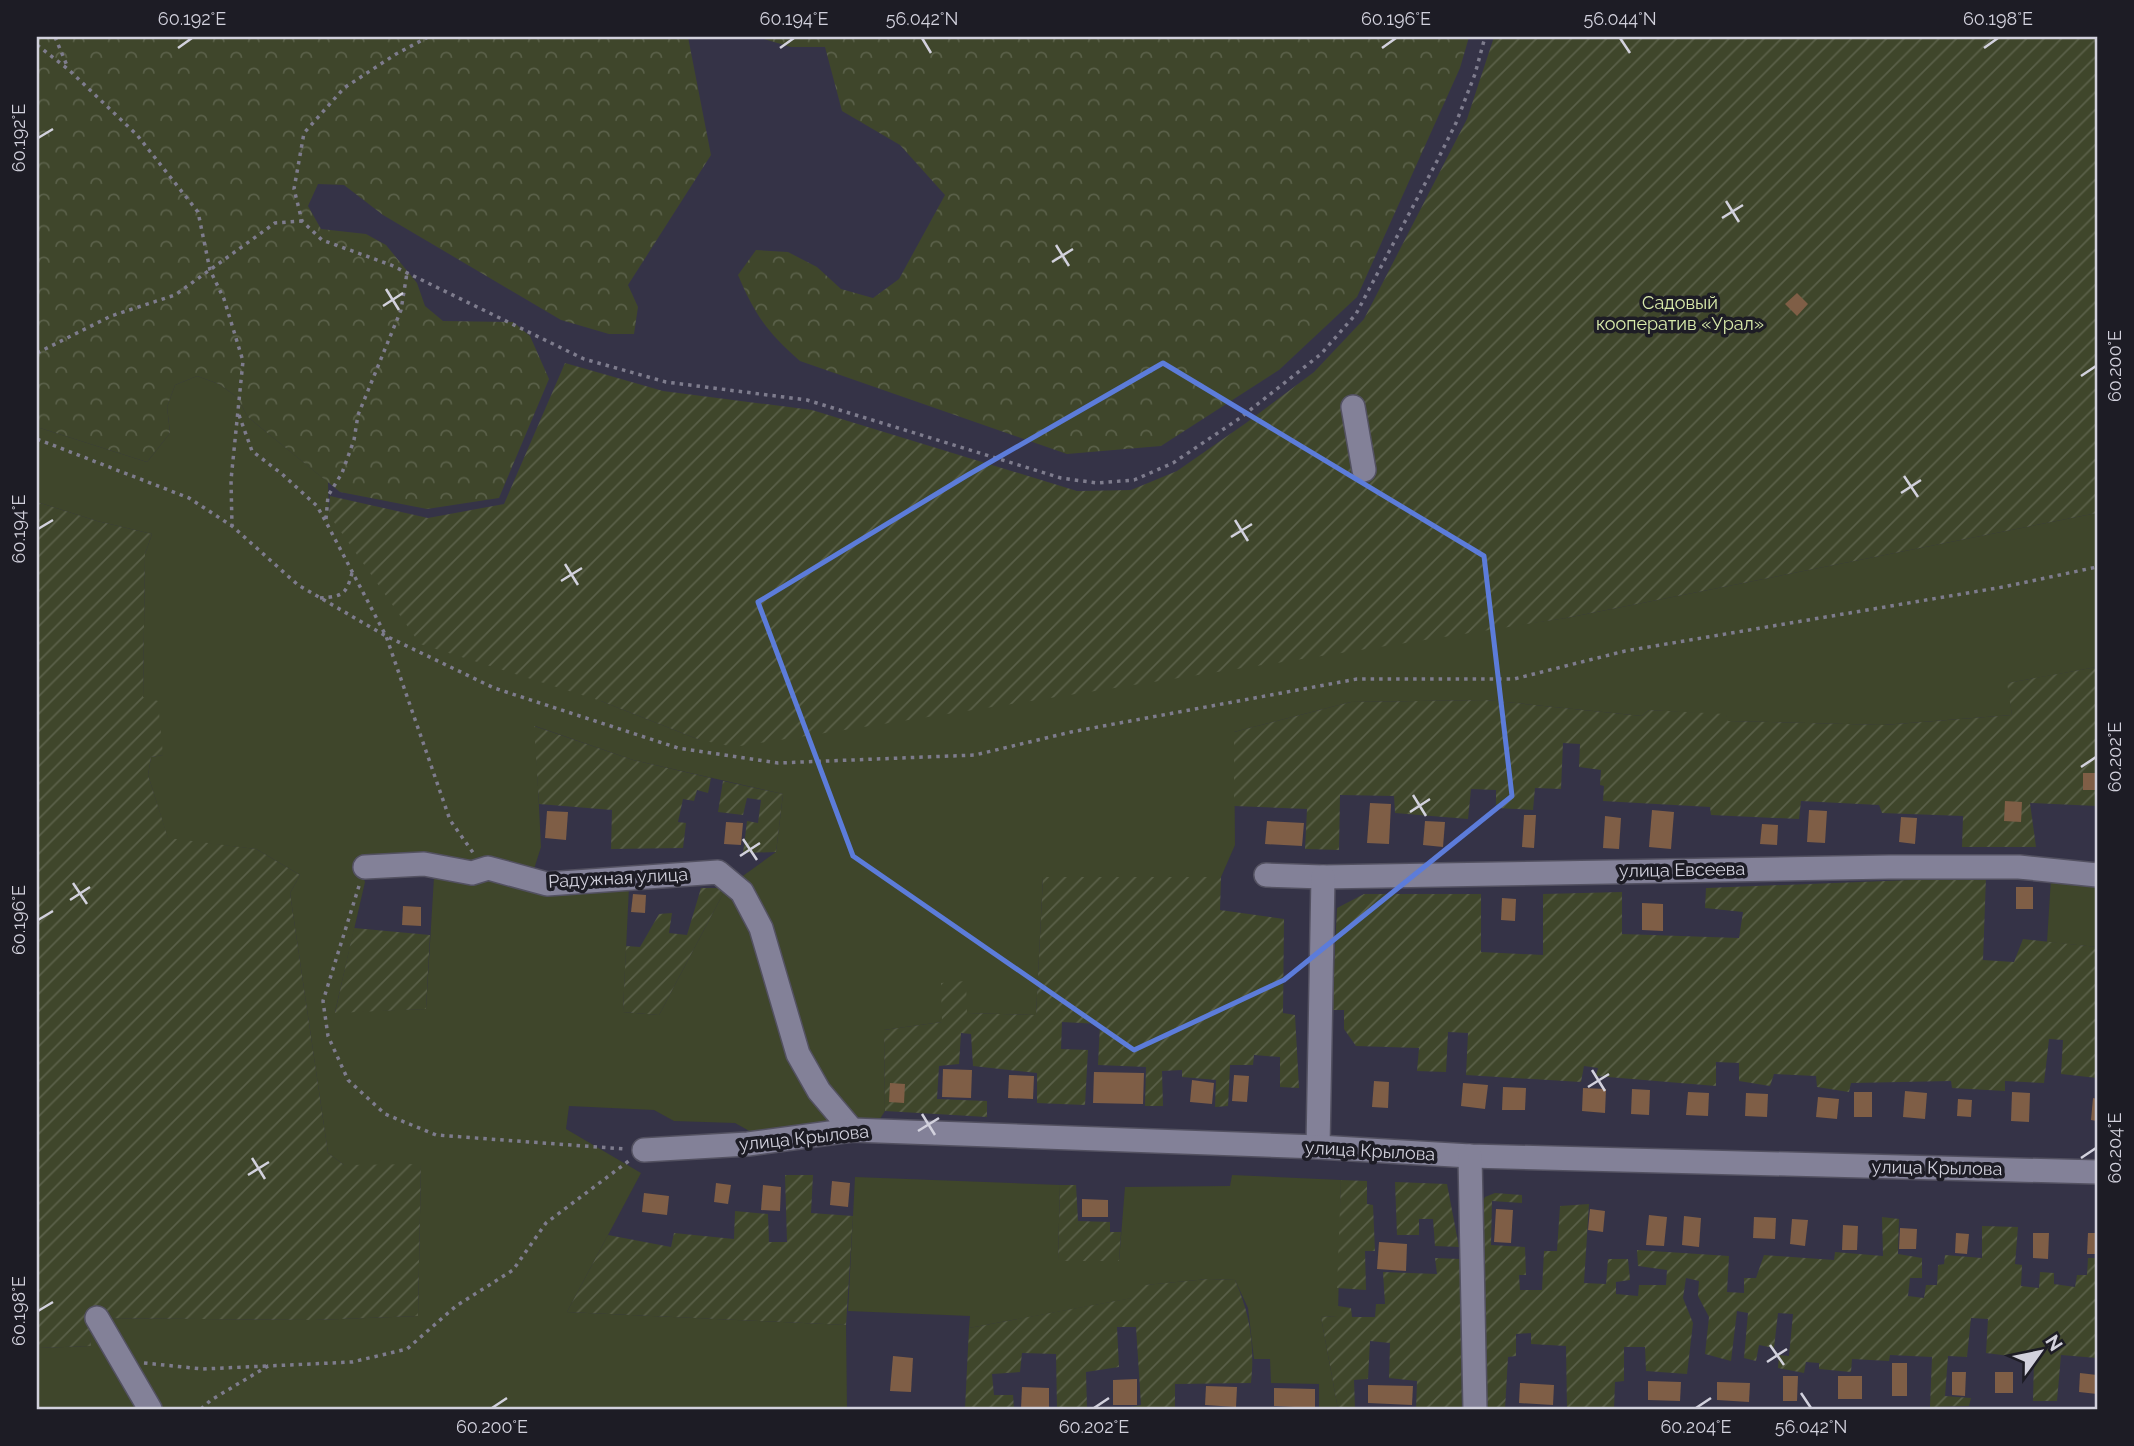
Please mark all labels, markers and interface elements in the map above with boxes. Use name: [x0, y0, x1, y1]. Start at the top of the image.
text: 60.192°E: [158, 8, 226, 29]
text: 60.194°E: [760, 8, 828, 29]
text: 56.042°N: [886, 8, 958, 29]
text: 60.196°E: [1361, 8, 1431, 29]
text: 56.044°N: [1583, 8, 1657, 29]
text: 60.198°E: [1963, 8, 2033, 29]
text: 60.192°E: [8, 104, 29, 172]
park label: Садовый кооператив «Урал»: [1596, 292, 1764, 334]
text: 60.200°E: [2104, 330, 2125, 402]
text: 60.194°E: [8, 495, 29, 563]
text: 60.202°E: [2104, 722, 2125, 792]
street label: улица Евсеева: [1619, 858, 1745, 881]
street label: Радужная улица: [548, 863, 688, 892]
text: 60.196°E: [8, 885, 29, 955]
text: 60.204°E: [2104, 1112, 2125, 1184]
street label: улица Крылова: [738, 1120, 870, 1155]
street label: улица Крылова: [1304, 1137, 1436, 1164]
street label: улица Крылова: [1872, 1156, 2003, 1179]
text: 60.198°E: [8, 1276, 29, 1346]
north arrow: [2004, 1316, 2074, 1386]
text: N: [2041, 1331, 2067, 1355]
text: 60.200°E: [456, 1416, 528, 1437]
text: 60.202°E: [1059, 1416, 1129, 1437]
text: 60.204°E: [1660, 1416, 1732, 1437]
text: 56.042°N: [1775, 1416, 1847, 1437]

